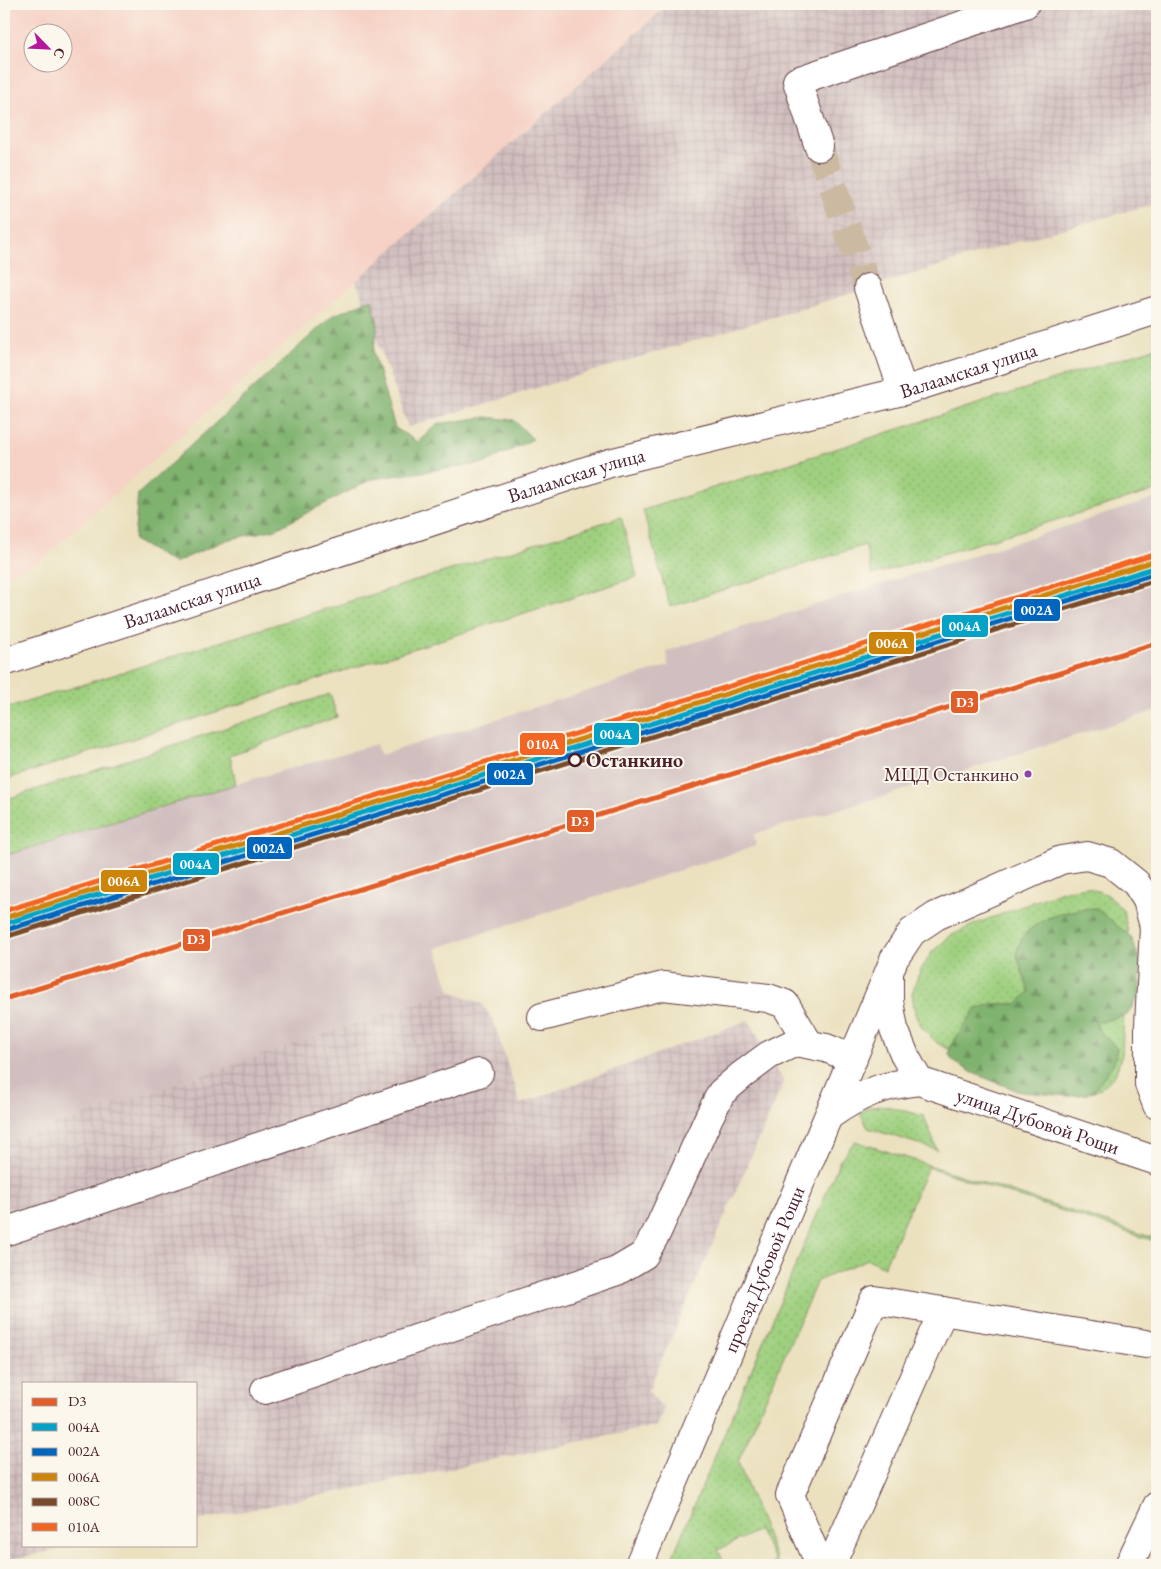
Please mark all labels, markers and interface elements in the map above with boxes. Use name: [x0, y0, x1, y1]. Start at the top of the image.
north arrow: [22, 22, 72, 72]
text: С: [50, 45, 70, 62]
street label: Валаамская улица: [896, 336, 1040, 404]
street label: Валаамская улица: [504, 442, 647, 509]
street label: Валаамская улица: [120, 566, 264, 635]
line badge: 002А: [1013, 598, 1061, 622]
text: 002А: [1021, 601, 1054, 619]
line badge: 004А: [941, 614, 989, 638]
text: 004А: [949, 617, 982, 635]
line badge: 006А: [868, 631, 915, 655]
text: 006А: [876, 634, 909, 652]
line badge: D3: [950, 690, 979, 714]
text: D3: [956, 693, 974, 711]
line badge: 004А: [593, 722, 640, 746]
text: 004А: [600, 725, 633, 743]
line badge: 010А: [519, 732, 566, 756]
text: 010А: [527, 735, 560, 753]
place label: Останкино: [586, 747, 683, 773]
marker: Останкино: [568, 753, 582, 767]
line badge: 002А: [486, 762, 534, 786]
place label: МЦД Останкино: [884, 762, 1019, 787]
text: 002А: [494, 765, 527, 783]
marker: МЦД Останкино: [1023, 769, 1033, 779]
line badge: D3: [566, 809, 595, 833]
text: D3: [571, 812, 589, 830]
line badge: 002А: [246, 836, 293, 860]
text: 002А: [253, 839, 286, 857]
line badge: 004А: [172, 852, 220, 876]
text: 004А: [180, 855, 213, 873]
line badge: 006А: [100, 869, 148, 893]
text: 006А: [108, 872, 141, 890]
line badge: D3: [182, 928, 211, 952]
text: D3: [187, 930, 205, 948]
street label: улица Дубовой Рощи: [953, 1082, 1123, 1161]
street label: проезд Дубовой Рощи: [717, 1182, 810, 1356]
legend: [22, 1382, 198, 1546]
text: D3: [68, 1391, 87, 1410]
text: 004А: [68, 1417, 101, 1436]
text: 002А: [68, 1441, 101, 1460]
text: 006А: [68, 1467, 101, 1486]
text: 008С: [68, 1491, 100, 1510]
text: 010А: [68, 1517, 101, 1536]

